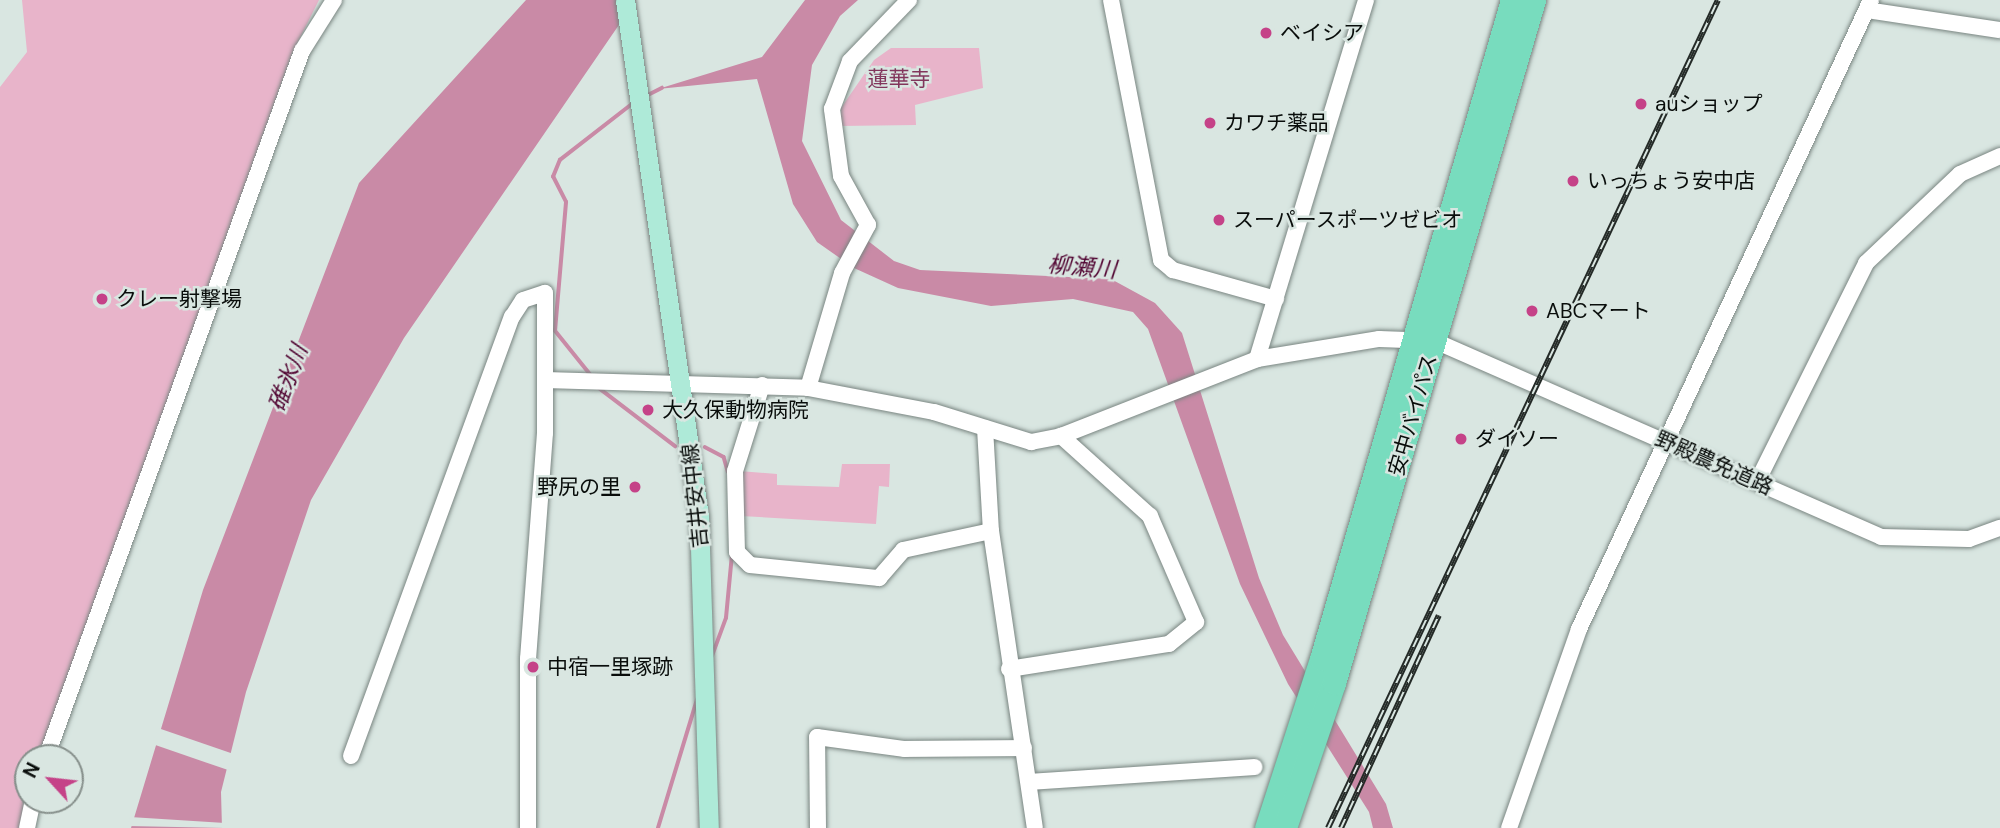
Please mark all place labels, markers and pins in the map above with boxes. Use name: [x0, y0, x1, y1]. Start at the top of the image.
place label: ベイシア: [1280, 20, 1364, 46]
marker: ベイシア: [1258, 25, 1274, 41]
place label: auショップ: [1655, 91, 1762, 117]
marker: auショップ: [1633, 96, 1649, 112]
place label: カワチ薬品: [1224, 110, 1329, 136]
marker: カワチ薬品: [1202, 115, 1218, 131]
place label: いっちょう安中店: [1587, 168, 1755, 194]
marker: いっちょう安中店: [1565, 173, 1581, 189]
place label: スーパースポーツゼビオ: [1233, 207, 1464, 233]
marker: スーパースポーツゼビオ: [1211, 212, 1227, 228]
place label: クレー射撃場: [116, 286, 242, 312]
marker: クレー射撃場: [94, 291, 110, 307]
place label: ABCマート: [1546, 298, 1651, 324]
marker: ABCマート: [1524, 303, 1540, 319]
place label: 大久保動物病院: [662, 397, 809, 423]
marker: 大久保動物病院: [640, 402, 656, 418]
place label: ダイソー: [1475, 426, 1559, 452]
marker: ダイソー: [1453, 431, 1469, 447]
place label: 野尻の里: [537, 474, 621, 500]
marker: 野尻の里: [627, 479, 643, 495]
place label: 中宿一里塚跡: [547, 654, 673, 680]
marker: 中宿一里塚跡: [525, 659, 541, 675]

